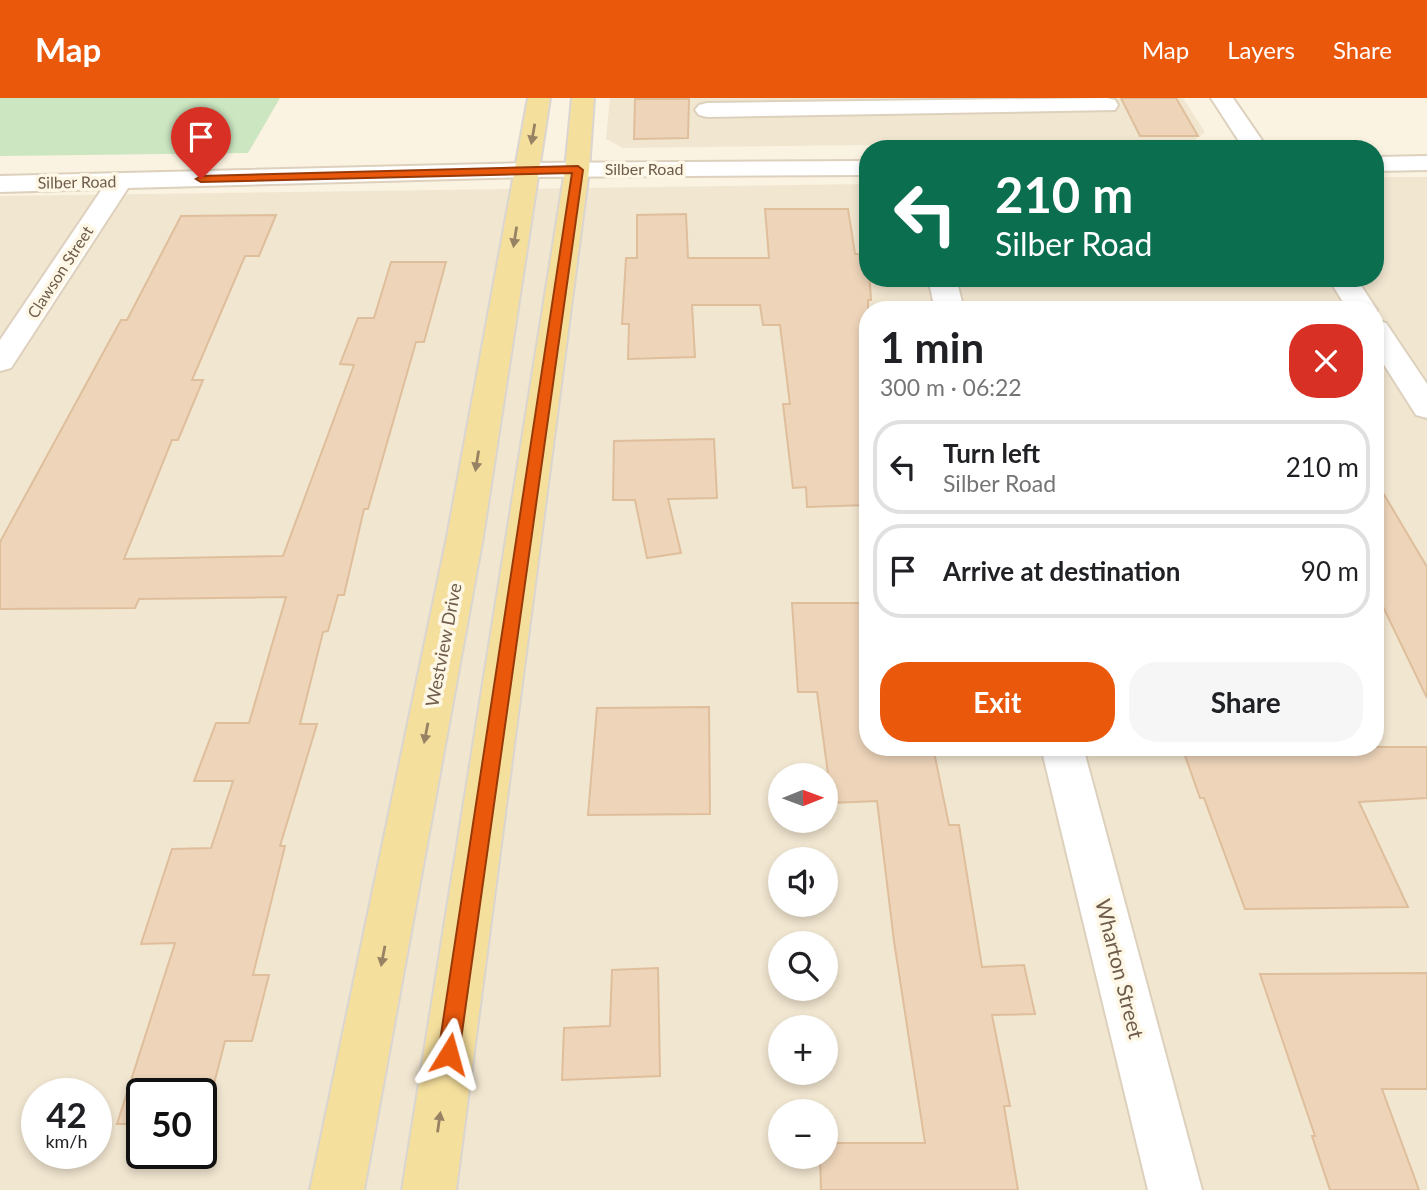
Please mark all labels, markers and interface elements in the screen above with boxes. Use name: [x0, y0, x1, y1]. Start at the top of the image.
text: Map: [35, 29, 101, 69]
text: Map: [1142, 35, 1189, 64]
text: Layers: [1227, 35, 1295, 64]
text: Share: [1333, 35, 1392, 64]
pin: [171, 107, 231, 179]
icon: arrive: [182, 118, 220, 156]
one-way arrow: [527, 123, 538, 145]
street label: Silber Road: [605, 159, 683, 178]
text: 210 m: [995, 165, 1133, 223]
icon: left: [880, 168, 971, 259]
street label: Silber Road: [37, 171, 117, 192]
street label: Clawson Street: [23, 222, 97, 321]
text: Silber Road: [995, 224, 1152, 263]
one-way arrow: [509, 226, 520, 248]
text: 1 min: [880, 322, 984, 372]
button: close: [1289, 324, 1363, 398]
text: 300 m · 06:22: [880, 373, 1022, 401]
text: Turn left: [943, 437, 1040, 469]
icon: left: [884, 448, 922, 486]
one-way arrow: [471, 450, 482, 472]
text: 210 m: [1286, 451, 1359, 483]
text: Silber Road: [943, 469, 1056, 497]
icon: arrive: [884, 552, 922, 590]
text: Arrive at destination: [943, 555, 1180, 587]
text: 90 m: [1301, 555, 1359, 587]
street label: Westview Drive: [420, 581, 466, 709]
button: Exit: [880, 662, 1115, 742]
button: Share: [1129, 662, 1363, 742]
one-way arrow: [421, 722, 432, 744]
north arrow: [768, 763, 838, 833]
map controls: [768, 763, 838, 1169]
button: sound: [768, 847, 838, 917]
street label: Wharton Street: [1091, 896, 1150, 1042]
button: search: [768, 931, 838, 1001]
one-way arrow: [377, 945, 388, 967]
button: +: [768, 1015, 838, 1085]
position arrow: [412, 1017, 486, 1091]
speed limit sign: 50: [126, 1078, 217, 1169]
text: 42: [46, 1093, 87, 1135]
button: −: [768, 1099, 838, 1169]
one-way arrow: [434, 1111, 445, 1133]
text: km/h: [45, 1130, 88, 1152]

